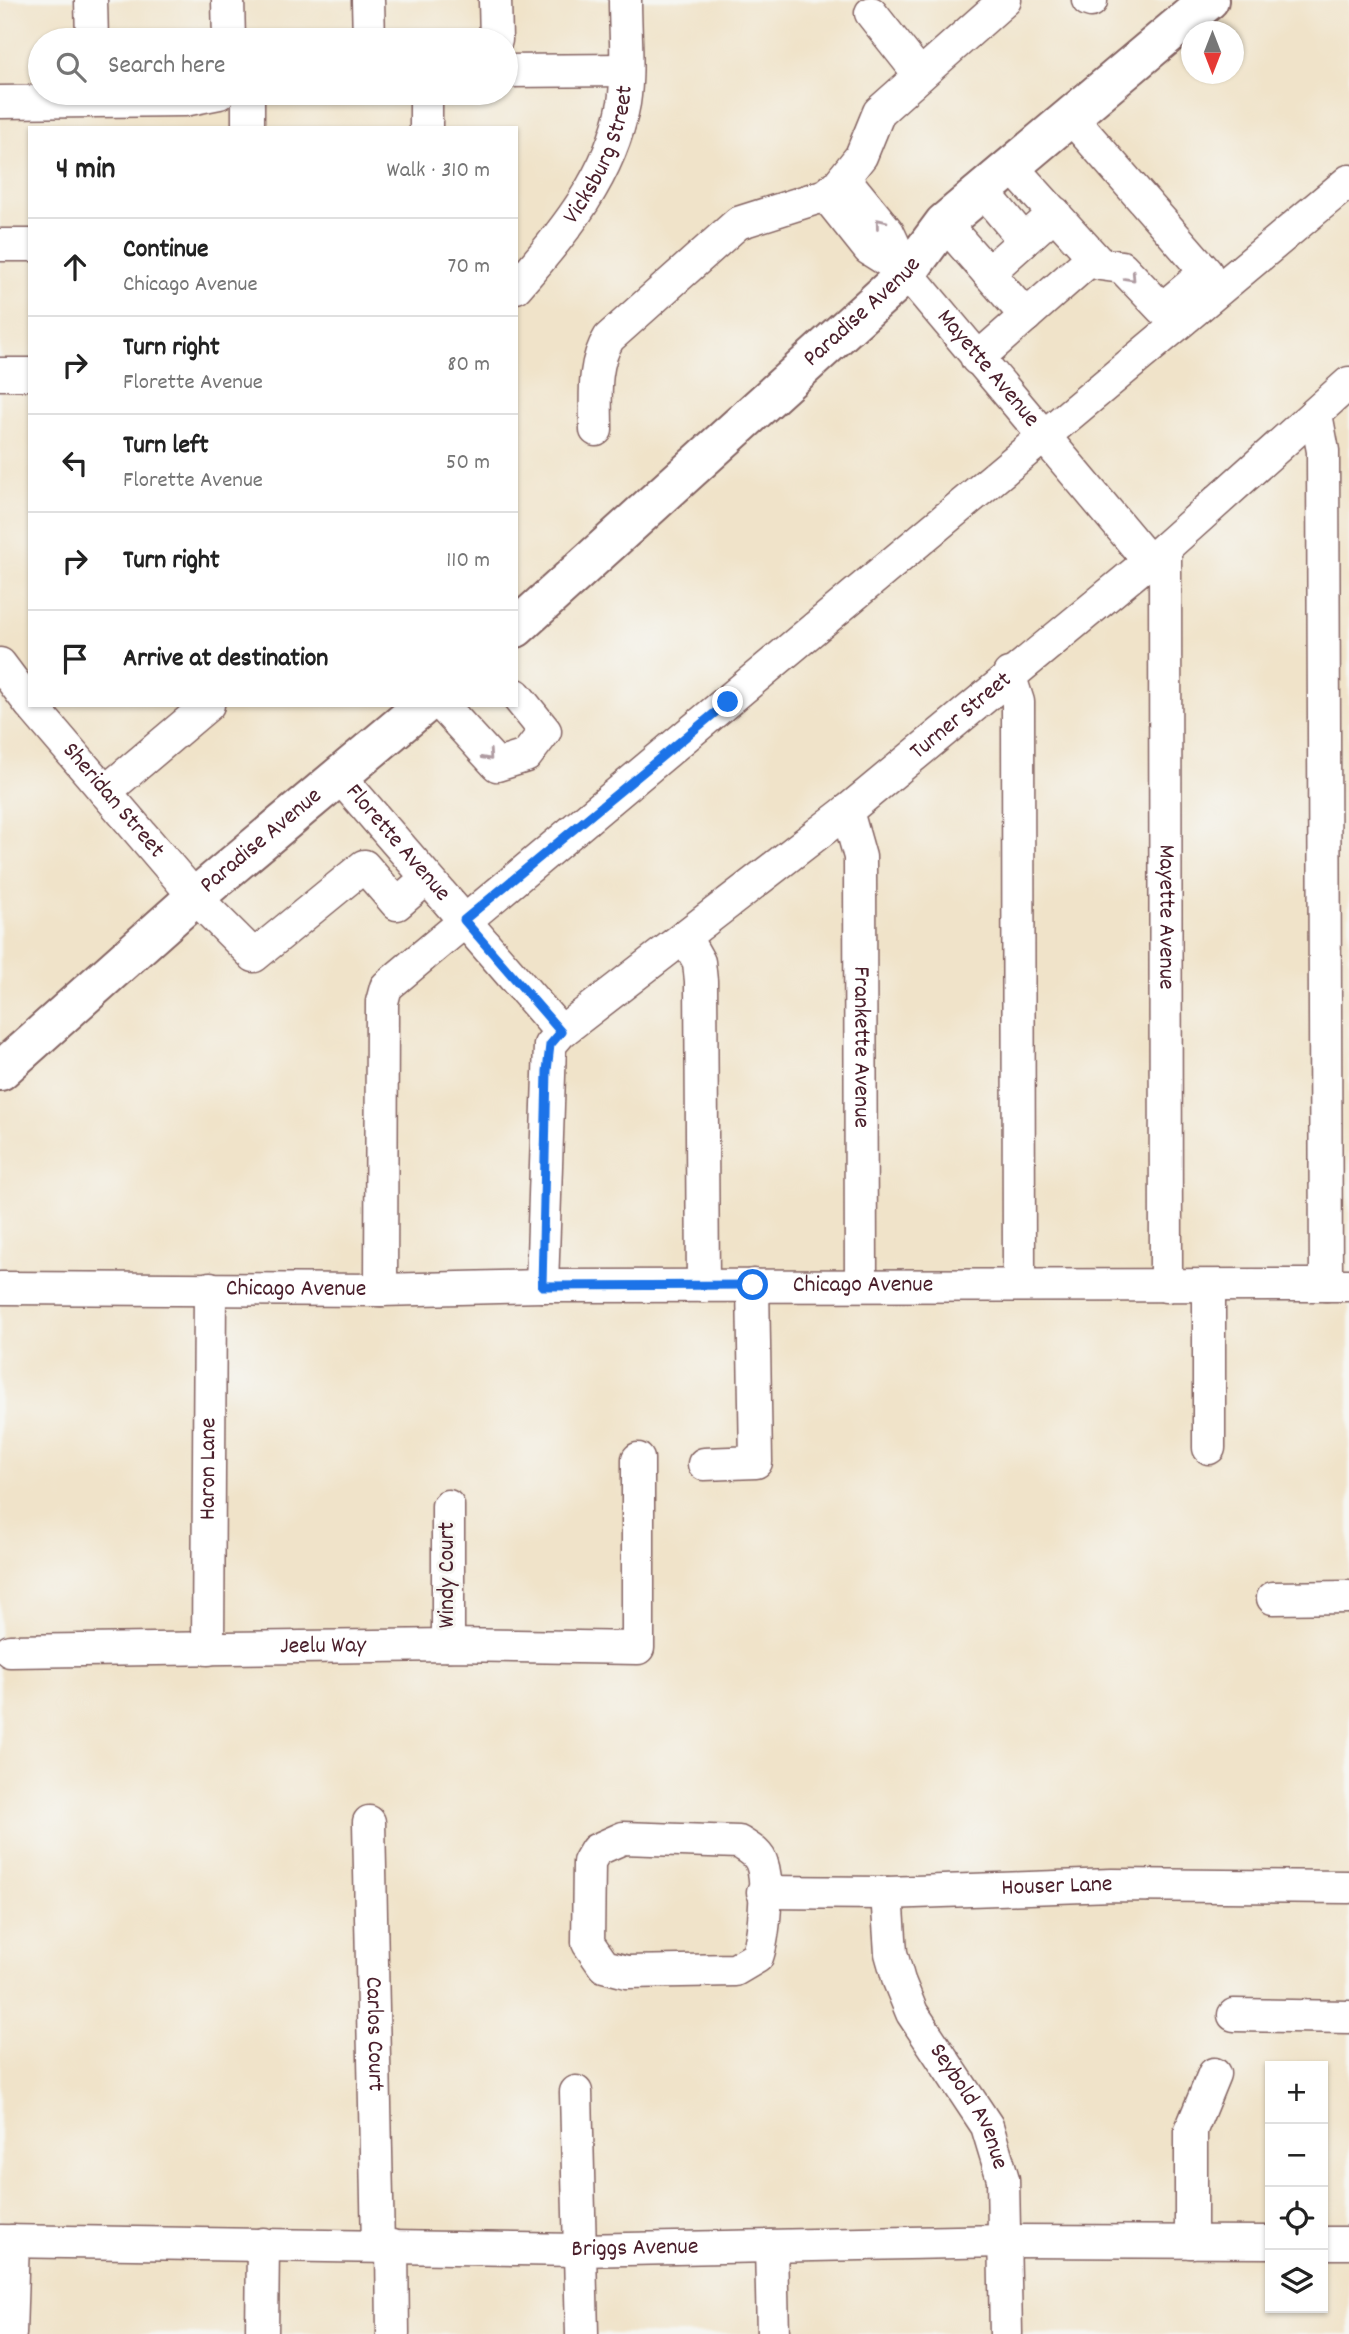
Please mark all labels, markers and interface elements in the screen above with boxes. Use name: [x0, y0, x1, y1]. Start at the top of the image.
north arrow: [1181, 21, 1244, 84]
search box: [28, 28, 518, 105]
icon: search: [52, 48, 90, 86]
text: Search here: [108, 48, 226, 85]
street label: Vicksburg Street: [556, 84, 643, 232]
text: 4 min: [56, 150, 115, 193]
text: Walk · 310 m: [386, 155, 490, 188]
one-way arrow: [876, 218, 889, 230]
text: Continue: [123, 232, 208, 269]
icon: ahead: [56, 248, 94, 286]
street label: Paradise Avenue: [796, 250, 930, 376]
text: 70 m: [448, 251, 490, 284]
text: Chicago Avenue: [123, 269, 258, 302]
one-way arrow: [1122, 269, 1135, 282]
street label: Mayette Avenue: [928, 302, 1047, 435]
text: Turn right: [123, 330, 220, 367]
icon: right: [56, 346, 94, 384]
text: 80 m: [447, 349, 490, 382]
text: Florette Avenue: [123, 367, 263, 400]
text: Turn left: [123, 428, 209, 465]
icon: left: [56, 444, 94, 482]
text: 50 m: [446, 447, 490, 480]
text: Florette Avenue: [123, 465, 263, 498]
icon: right: [56, 542, 94, 580]
text: Turn right: [123, 543, 220, 580]
text: 110 m: [446, 545, 490, 578]
icon: arrive: [56, 640, 94, 678]
text: Arrive at destination: [123, 641, 328, 678]
street label: Turner Street: [903, 664, 1020, 769]
route end: [712, 686, 743, 717]
street label: Sheridan Street: [53, 735, 172, 866]
one-way arrow: [480, 748, 492, 761]
street label: Florette Avenue: [337, 777, 458, 910]
street label: Paradise Avenue: [193, 780, 330, 903]
street label: Mayette Avenue: [1148, 844, 1183, 990]
street label: Frankette Avenue: [843, 966, 878, 1128]
route start: [737, 1269, 768, 1300]
street label: Chicago Avenue: [793, 1269, 933, 1303]
street label: Chicago Avenue: [226, 1272, 366, 1307]
street label: Haron Lane: [192, 1418, 226, 1520]
street label: Windy Court: [431, 1522, 465, 1628]
street label: Jeelu Way: [280, 1629, 368, 1664]
street label: Houser Lane: [1001, 1868, 1113, 1906]
street label: Carlos Court: [355, 1976, 392, 2092]
street label: Seybold Avenue: [920, 2037, 1016, 2174]
map controls: [1265, 2061, 1328, 2313]
button: +: [1265, 2061, 1328, 2124]
button: −: [1265, 2124, 1328, 2187]
button: locate: [1265, 2187, 1328, 2250]
street label: Briggs Avenue: [571, 2230, 699, 2267]
button: layers: [1265, 2250, 1328, 2313]

